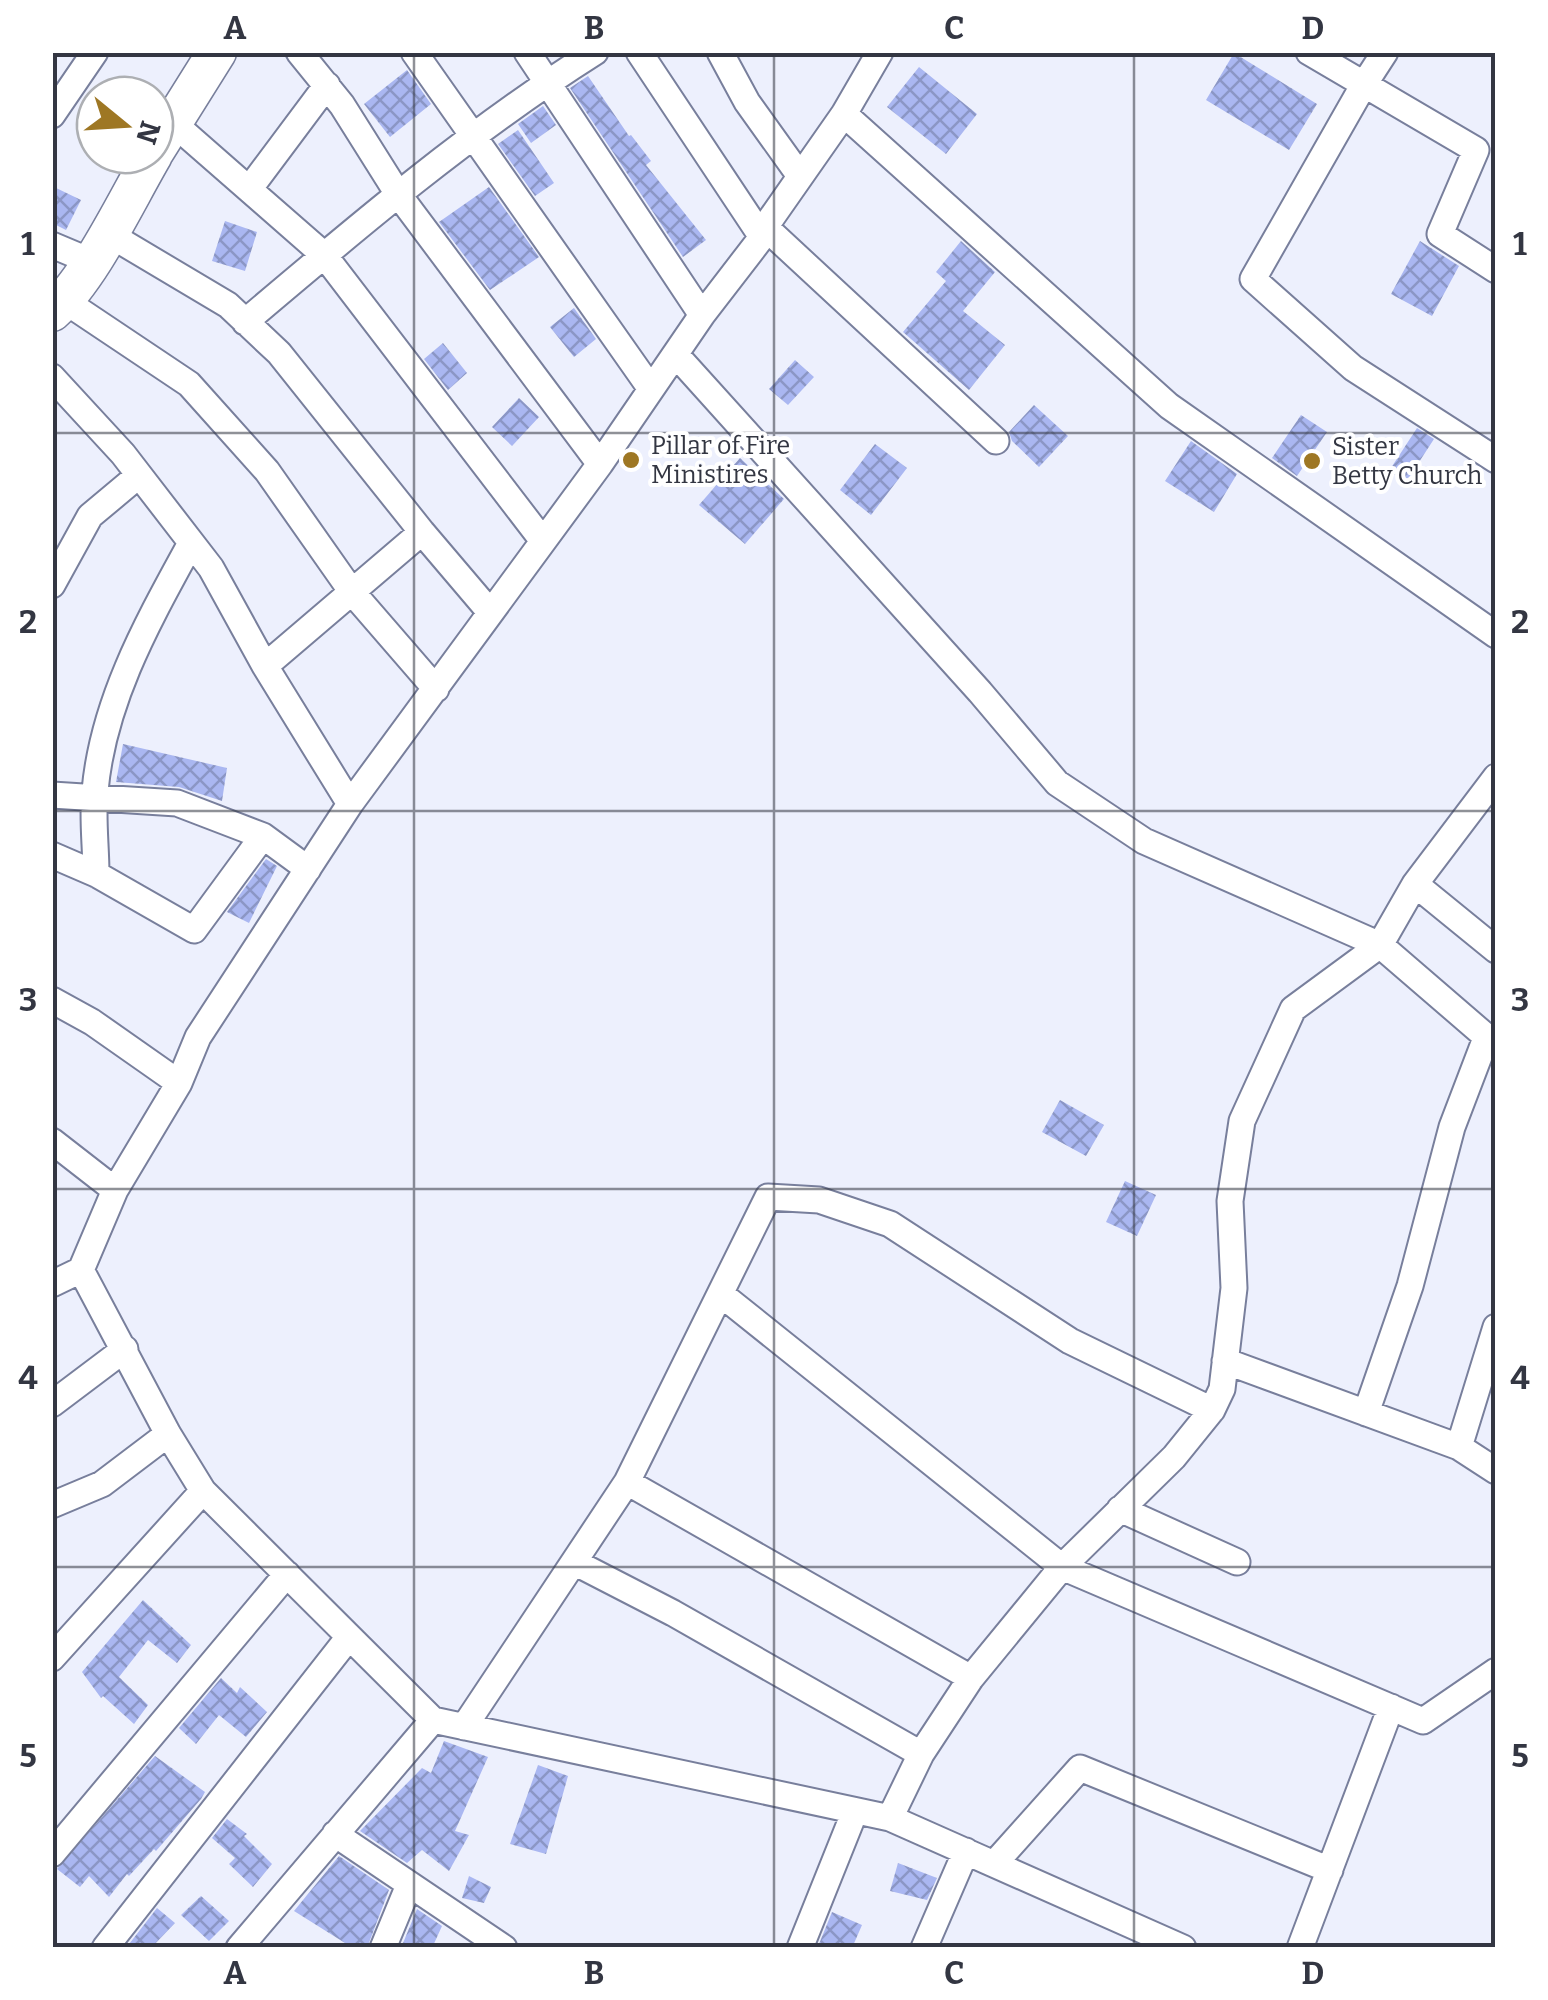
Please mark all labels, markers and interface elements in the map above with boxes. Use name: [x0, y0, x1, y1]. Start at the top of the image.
text: A: [224, 9, 247, 47]
text: B: [584, 9, 604, 47]
text: C: [944, 9, 964, 47]
text: D: [1302, 9, 1324, 47]
north arrow: [75, 75, 175, 175]
text: N: [129, 117, 167, 148]
text: 1: [21, 225, 35, 263]
text: 1: [1513, 225, 1527, 263]
place label: Pillar of Fire Ministires: [651, 431, 790, 490]
place label: Sister Betty Church: [1332, 432, 1483, 491]
marker: Pillar of Fire Ministires: [620, 449, 642, 471]
marker: Sister Betty Church: [1301, 450, 1323, 472]
text: 2: [19, 603, 37, 641]
text: 2: [1511, 603, 1529, 641]
text: 3: [19, 981, 37, 1019]
text: 3: [1511, 981, 1529, 1019]
text: 4: [18, 1359, 38, 1397]
text: 4: [1510, 1359, 1530, 1397]
text: 5: [19, 1737, 37, 1775]
text: 5: [1511, 1737, 1529, 1775]
text: A: [224, 1954, 247, 1992]
text: B: [584, 1954, 604, 1992]
text: C: [944, 1954, 964, 1992]
text: D: [1302, 1954, 1324, 1992]

